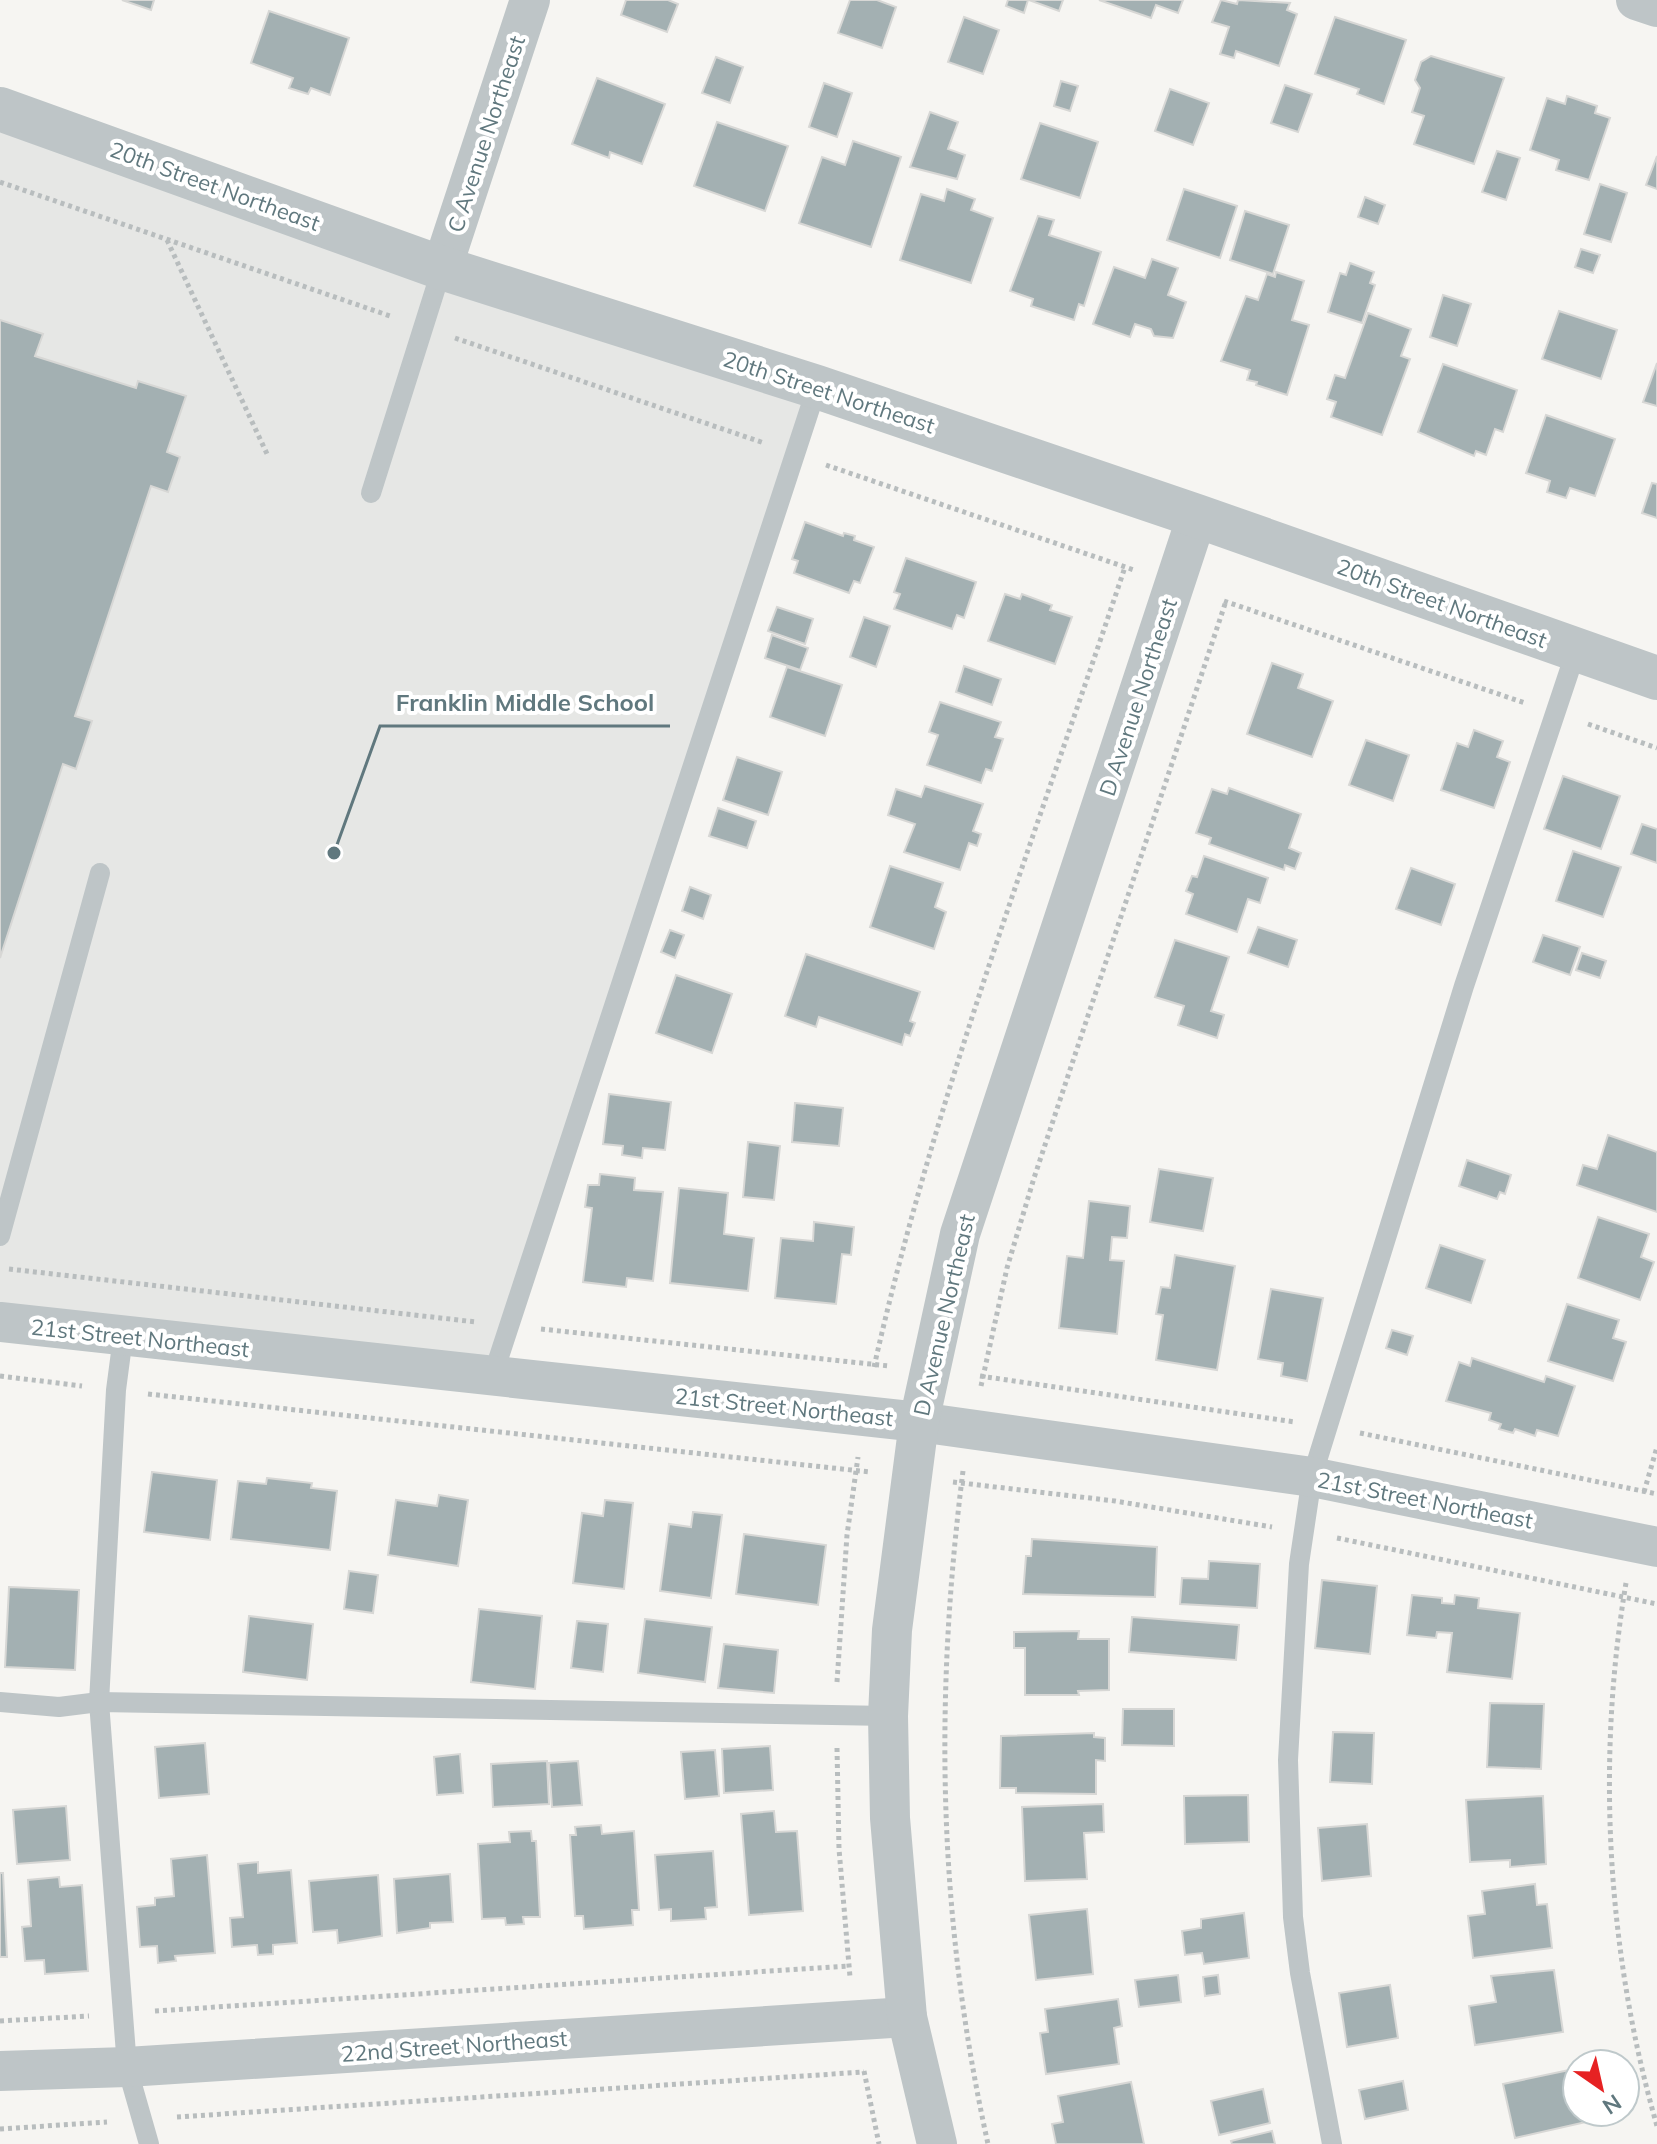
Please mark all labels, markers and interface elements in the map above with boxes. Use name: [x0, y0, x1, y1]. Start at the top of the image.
street label: C Avenue Northeast: [441, 32, 531, 236]
street label: 20th Street Northeast: [106, 135, 324, 237]
street label: 20th Street Northeast: [720, 345, 939, 440]
street label: 20th Street Northeast: [1333, 552, 1551, 654]
street label: D Avenue Northeast: [1093, 594, 1183, 799]
callout: Franklin Middle School: [380, 678, 670, 726]
text: Franklin Middle School: [396, 687, 654, 717]
street label: D Avenue Northeast: [907, 1211, 981, 1419]
street label: 21st Street Northeast: [30, 1313, 251, 1363]
street label: 21st Street Northeast: [674, 1382, 895, 1432]
street label: 21st Street Northeast: [1315, 1465, 1535, 1535]
street label: 22nd Street Northeast: [340, 2024, 568, 2068]
north arrow: [1561, 2048, 1641, 2128]
text: N: [1597, 2088, 1627, 2121]

